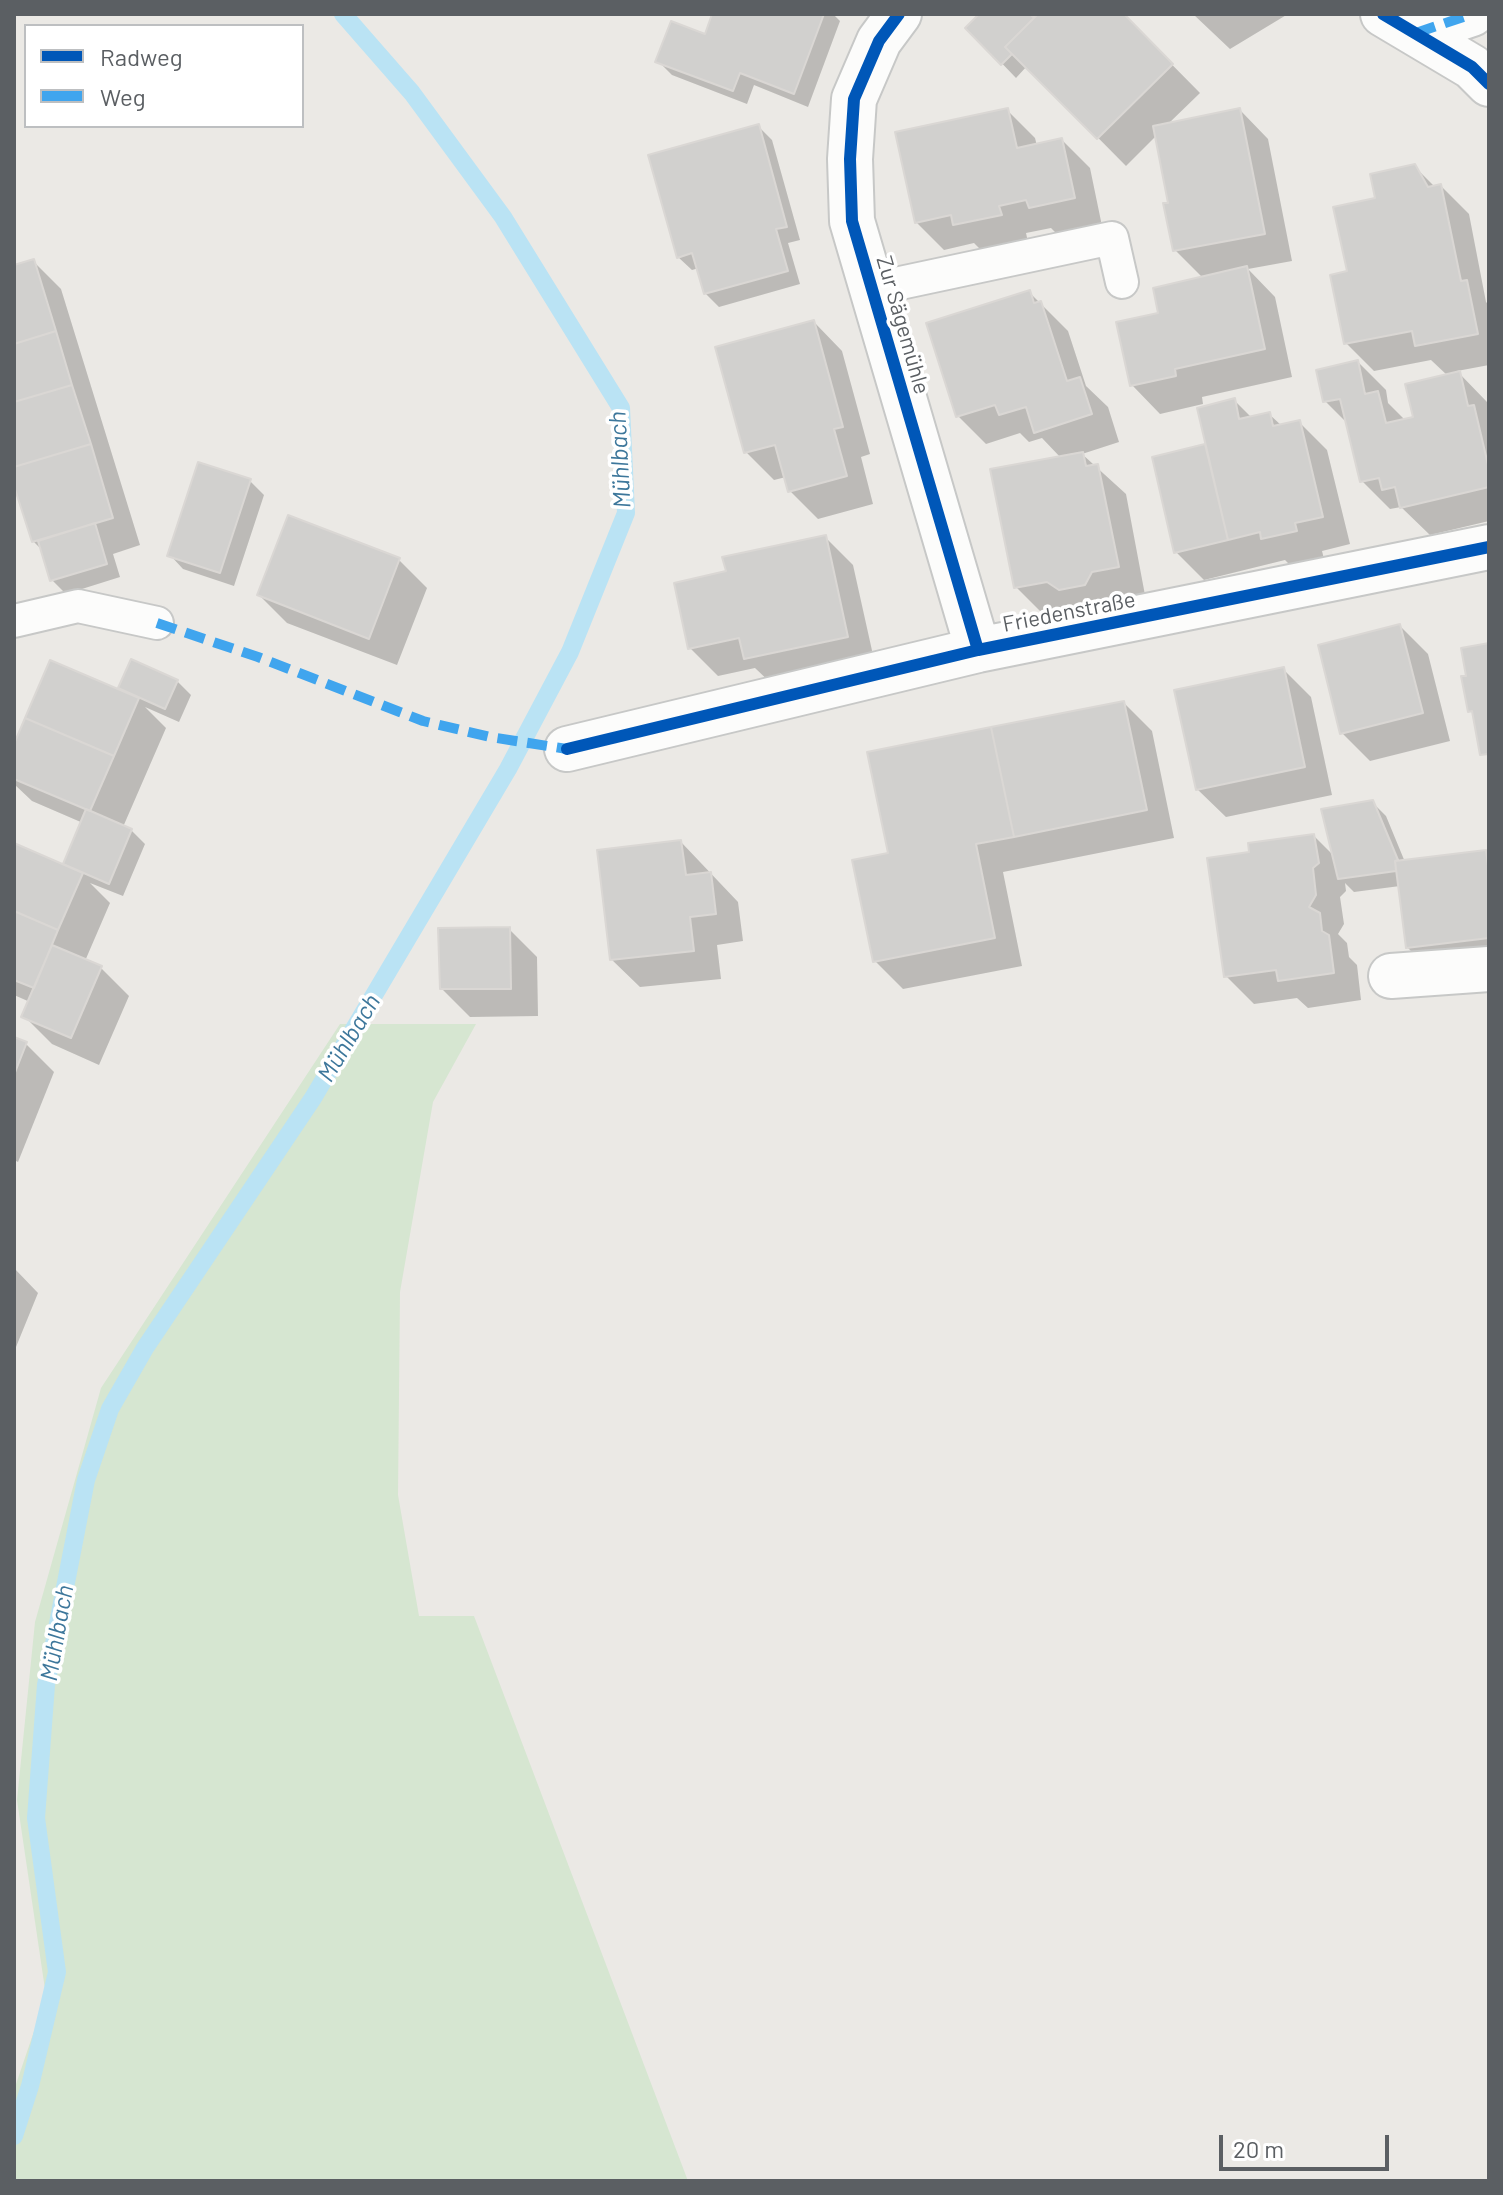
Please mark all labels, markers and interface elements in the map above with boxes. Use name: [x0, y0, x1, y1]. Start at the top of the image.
legend: [24, 24, 304, 128]
text: Radweg: [100, 42, 183, 71]
text: Weg: [100, 82, 146, 111]
street label: Zur Sägemühle: [871, 253, 935, 397]
water label: Mühlbach: [603, 411, 637, 509]
street label: Friedenstraße: [1000, 586, 1138, 638]
water label: Mühlbach: [312, 989, 386, 1087]
water label: Mühlbach: [34, 1583, 80, 1683]
scale bar: [1223, 2119, 1393, 2169]
text: 20 m: [1233, 2134, 1284, 2163]

